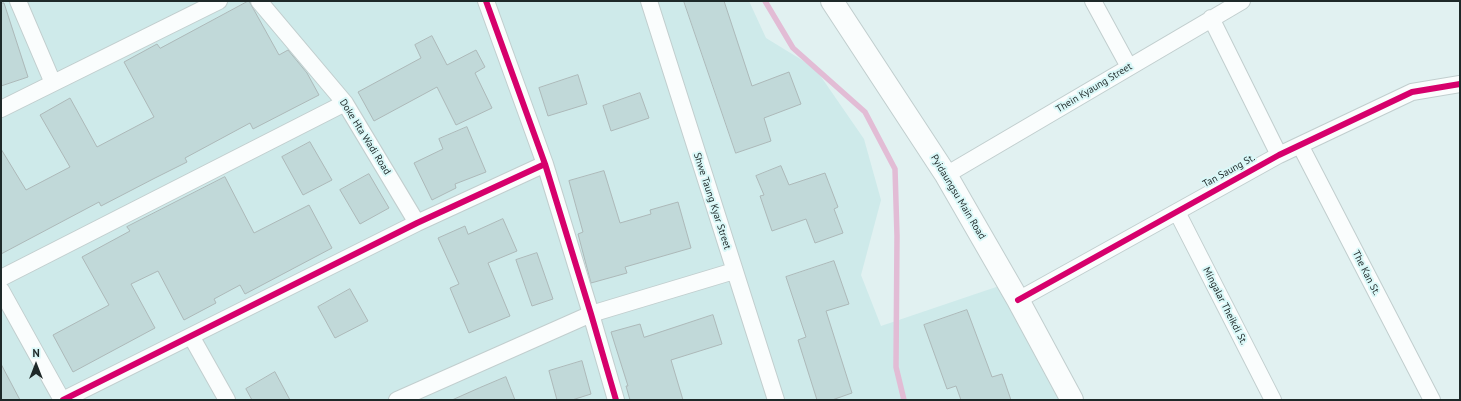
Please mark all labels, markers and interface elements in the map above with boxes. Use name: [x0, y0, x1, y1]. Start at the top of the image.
street label: Thein Kyaung Street: [1054, 61, 1134, 115]
street label: Doke Hta Wadi Road: [337, 97, 393, 177]
street label: Shwe Taung Kyar Street: [691, 151, 733, 251]
street label: Pyidaungsu Main Road: [928, 152, 988, 242]
street label: Tan Saung St.: [1201, 152, 1257, 190]
street label: The Kan St.: [1350, 249, 1382, 297]
street label: Mingalar Theikdi St.: [1200, 265, 1250, 347]
north arrow: [16, 345, 56, 385]
text: N: [32, 346, 40, 360]

